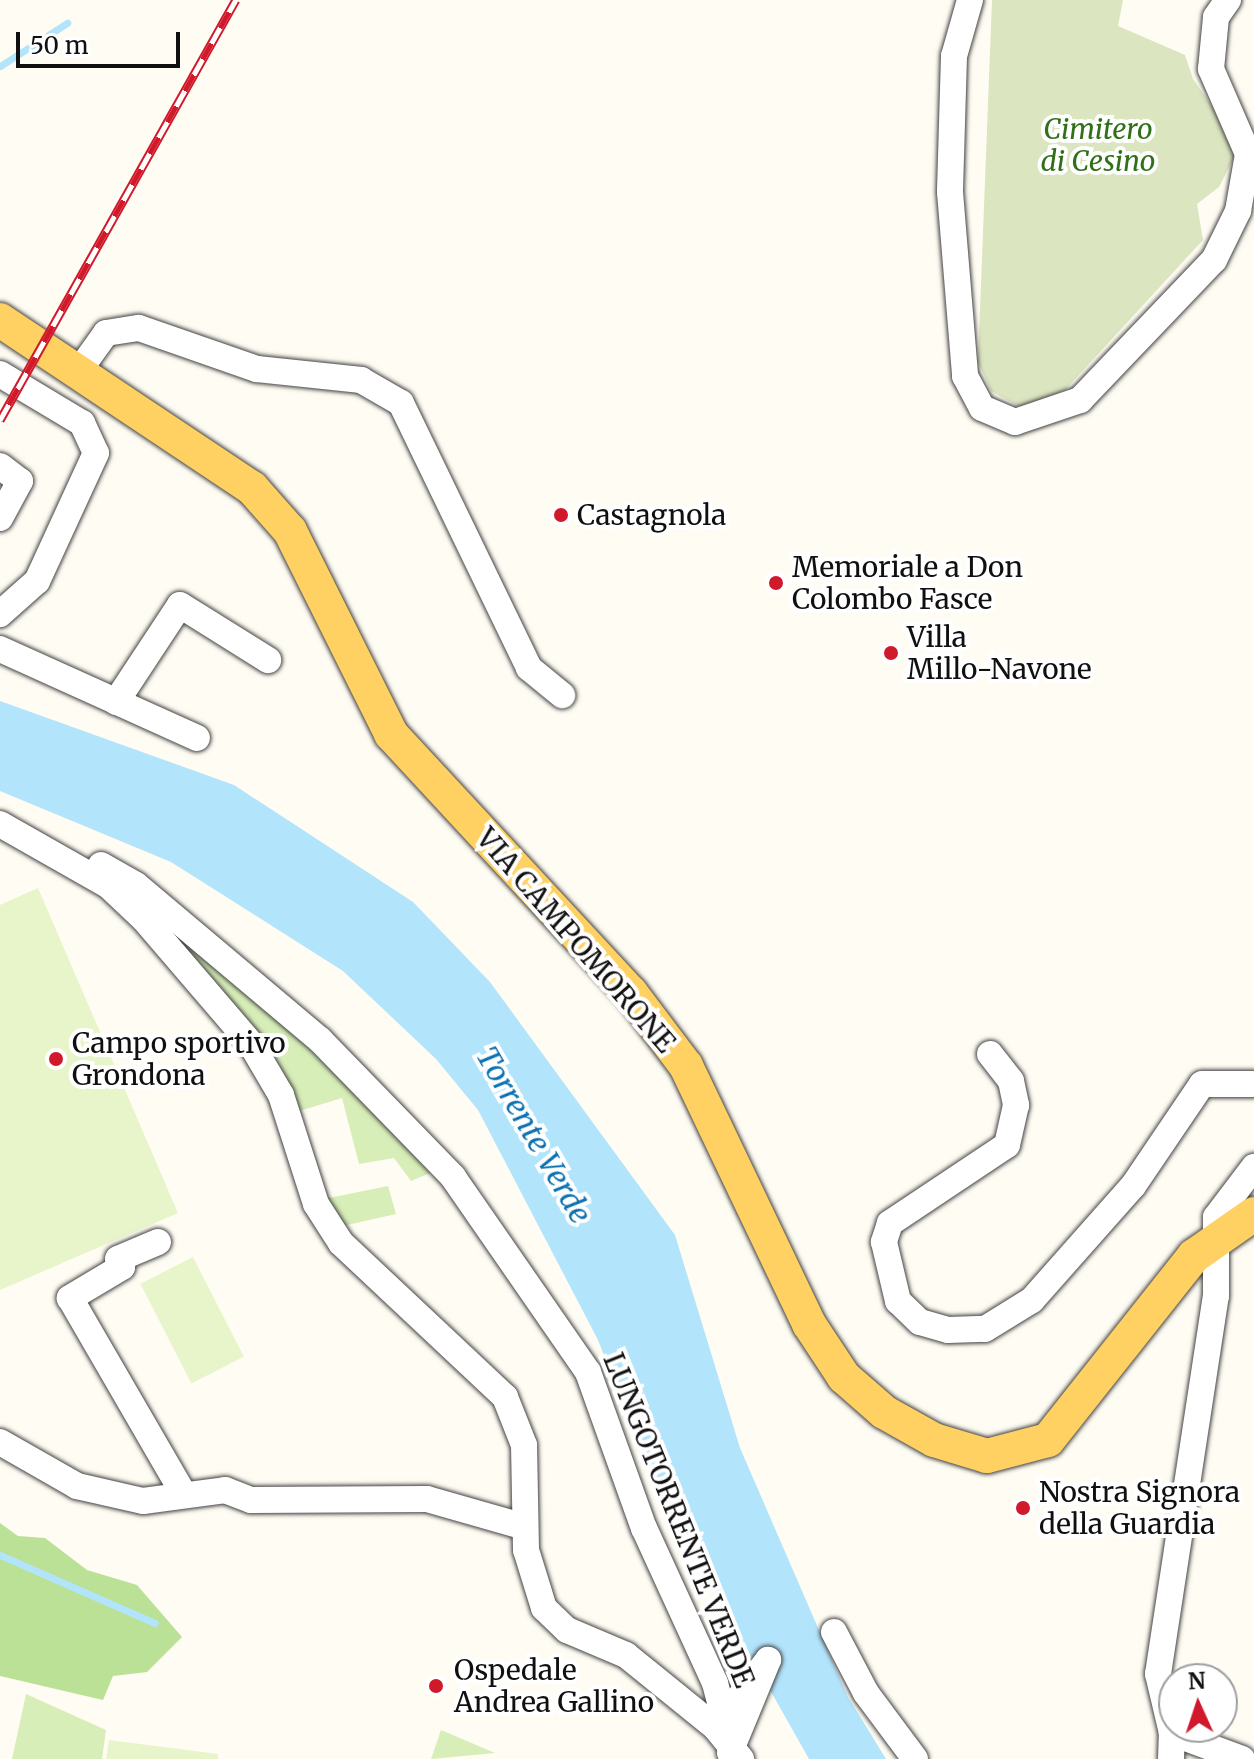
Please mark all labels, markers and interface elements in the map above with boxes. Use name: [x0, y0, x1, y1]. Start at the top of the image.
scale bar: [20, 16, 184, 66]
text: 50 m: [30, 30, 89, 61]
park label: Cimitero di Cesino: [1040, 112, 1156, 178]
place label: Castagnola: [577, 498, 726, 532]
marker: Castagnola: [552, 506, 570, 524]
place label: Memoriale a Don Colombo Fasce: [792, 550, 1023, 616]
marker: Memoriale a Don Colombo Fasce: [767, 574, 785, 592]
place label: Villa Millo-Navone: [907, 620, 1092, 686]
marker: Villa Millo-Navone: [882, 644, 900, 662]
street label: VIA CAMPOMORONE: [470, 821, 682, 1059]
place label: Campo sportivo Grondona: [72, 1026, 286, 1092]
water label: Torrente Verde: [469, 1040, 599, 1230]
marker: Campo sportivo Grondona: [47, 1050, 65, 1068]
street label: LUNGOTORRENTE VERDE: [596, 1348, 762, 1692]
place label: Nostra Signora della Guardia: [1039, 1475, 1240, 1541]
marker: Nostra Signora della Guardia: [1014, 1499, 1032, 1517]
place label: Ospedale Andrea Gallino: [454, 1653, 654, 1719]
north arrow: [1158, 1663, 1238, 1743]
text: N: [1187, 1667, 1206, 1695]
marker: Ospedale Andrea Gallino: [425, 1675, 447, 1697]

